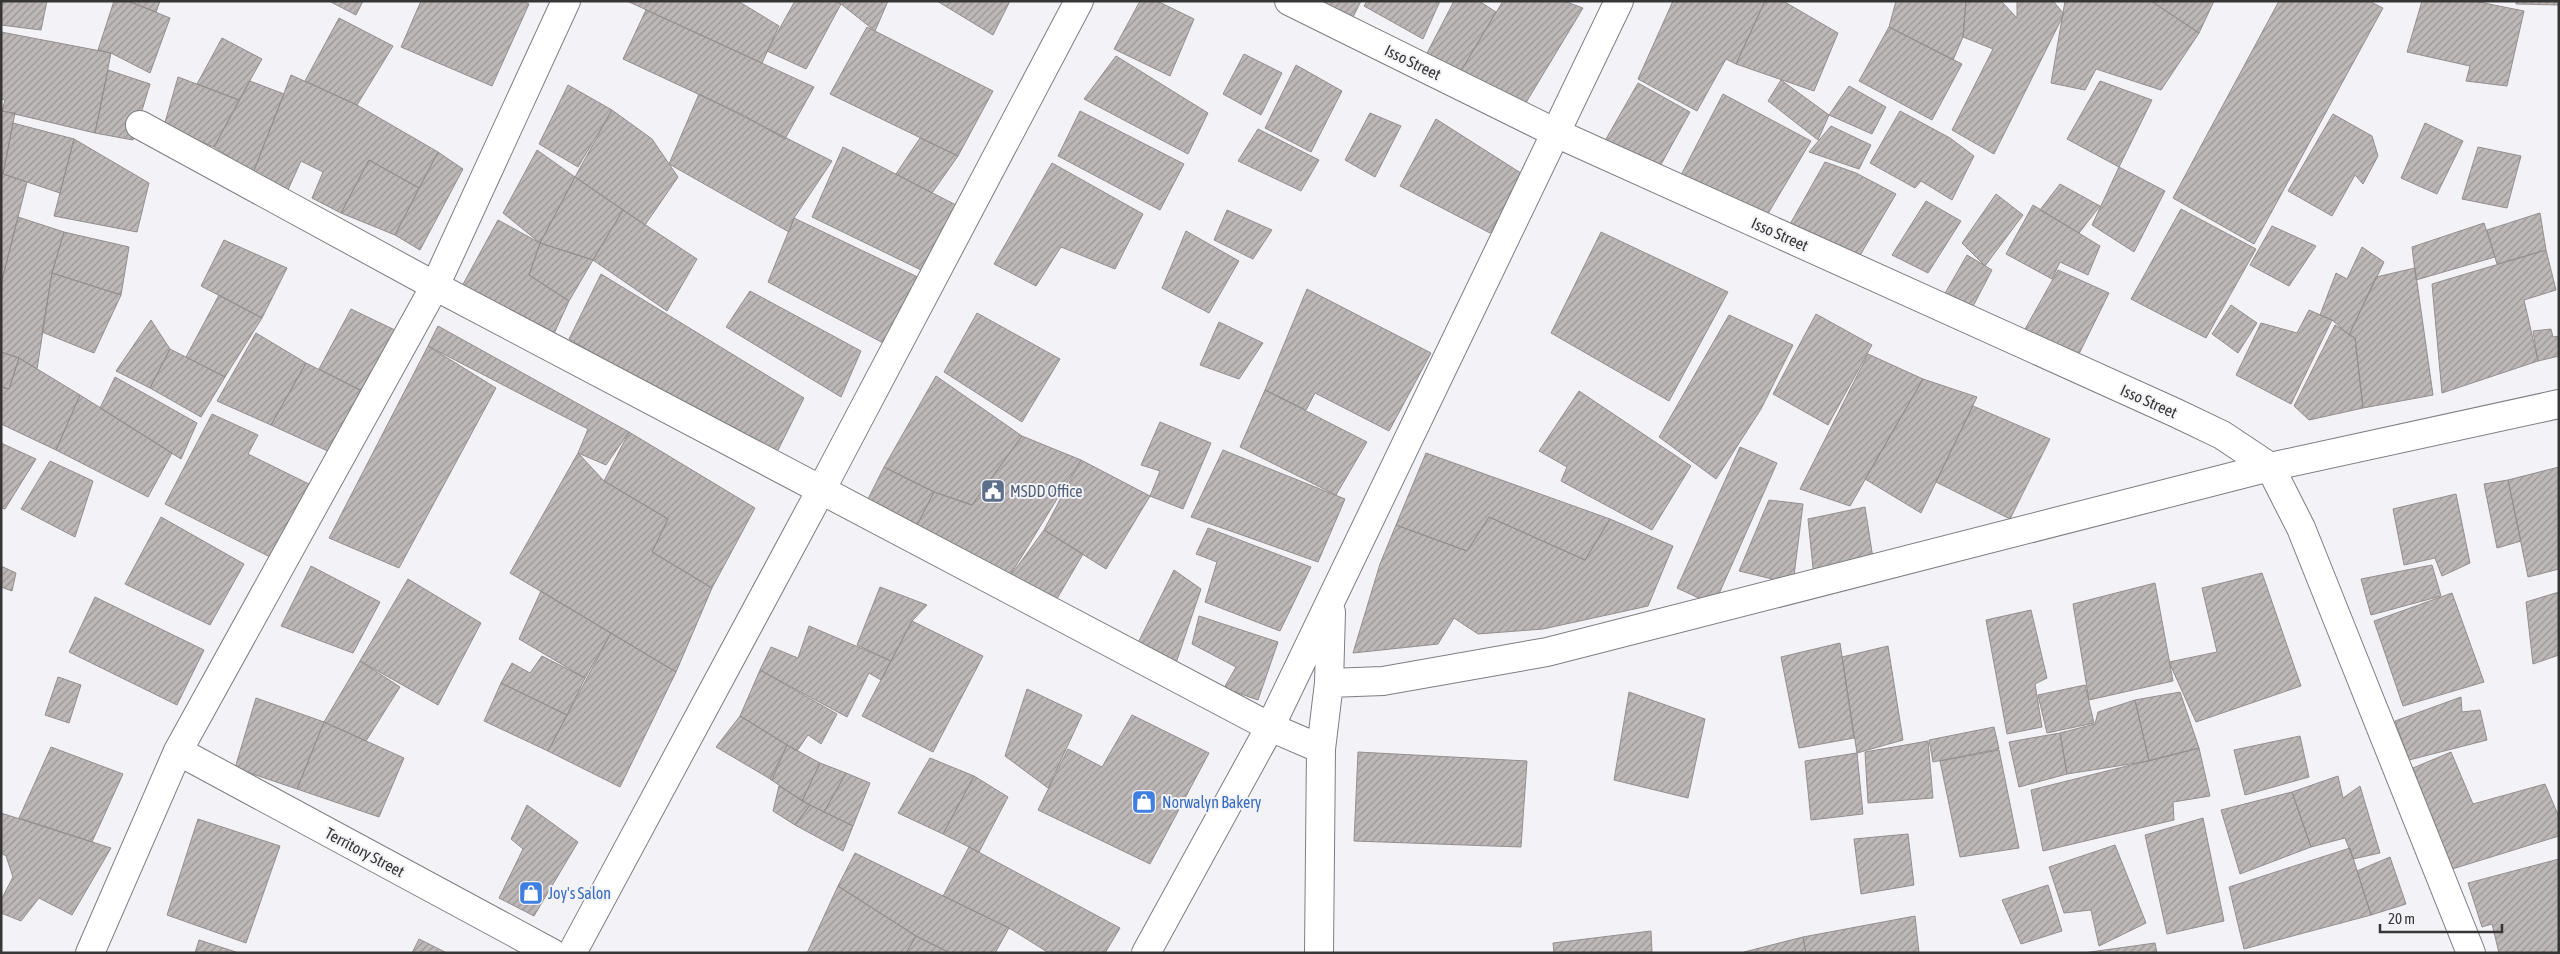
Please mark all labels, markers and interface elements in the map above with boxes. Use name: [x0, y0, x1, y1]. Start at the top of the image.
street label: Isso Street: [1382, 41, 1444, 83]
street label: Isso Street: [1749, 214, 1812, 255]
street label: Isso Street: [2118, 381, 2181, 422]
public building icon: MSDD Office: [980, 478, 1006, 504]
place label: MSDD Office: [1010, 482, 1082, 500]
shop icon: Norwalyn Bakery: [1131, 789, 1157, 815]
place label: Norwalyn Bakery: [1162, 793, 1262, 812]
street label: Territory Street: [322, 824, 408, 881]
shop icon: Joy's Salon: [518, 880, 544, 906]
place label: Joy's Salon: [548, 884, 611, 903]
scale bar: [2380, 902, 2502, 934]
text: 20 m: [2388, 910, 2415, 927]

